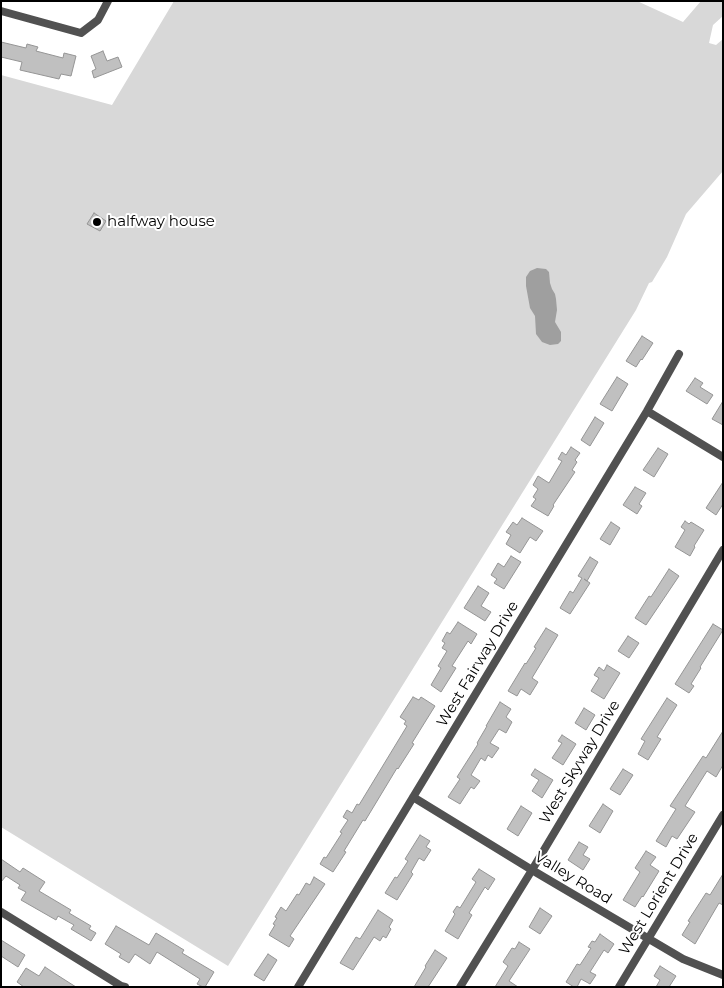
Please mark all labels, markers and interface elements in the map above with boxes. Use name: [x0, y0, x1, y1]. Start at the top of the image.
place label: halfway house: [107, 213, 215, 231]
marker: halfway house: [91, 216, 103, 228]
street label: West Fairway Drive: [433, 598, 523, 730]
street label: West Skyway Drive: [536, 697, 624, 827]
street label: West Lorient Drive: [616, 830, 702, 958]
street label: Valley Road: [531, 848, 615, 908]

